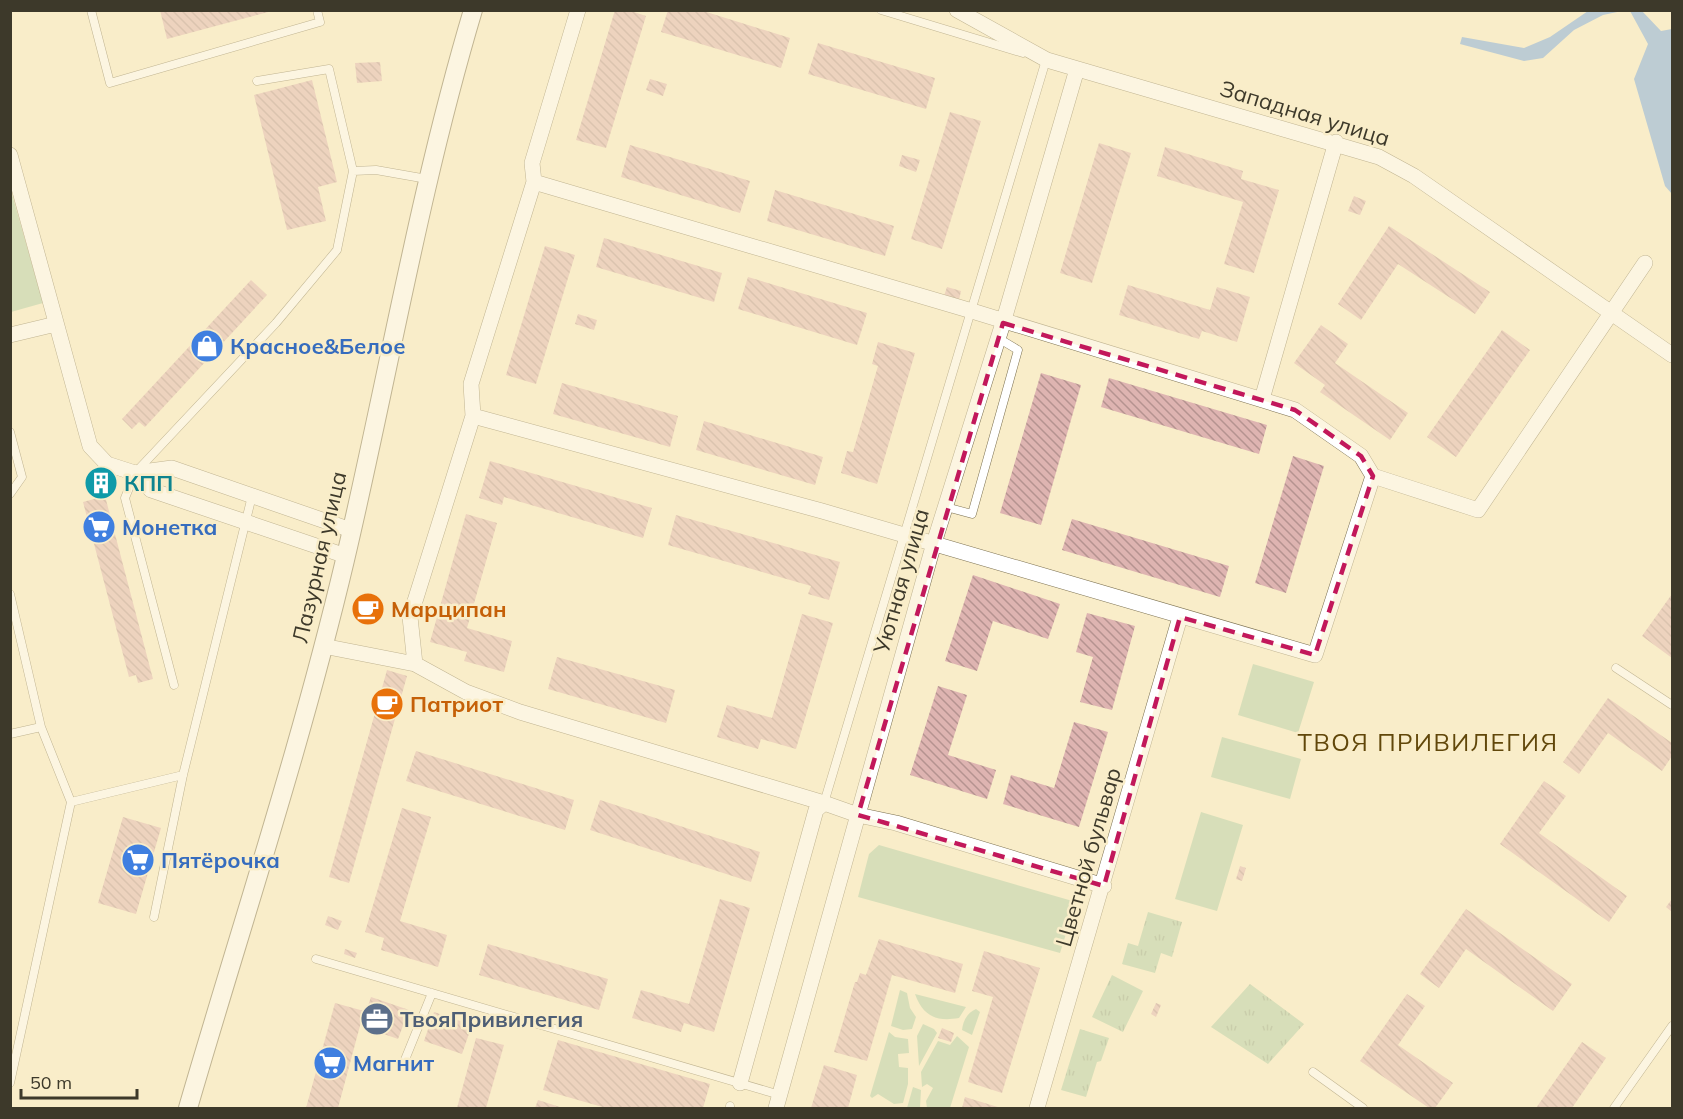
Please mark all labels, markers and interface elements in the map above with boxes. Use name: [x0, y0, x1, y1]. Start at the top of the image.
street label: Западная улица: [1217, 74, 1393, 152]
shop icon: Красное&Белое: [189, 328, 225, 364]
place label: Красное&Белое: [230, 332, 406, 360]
building icon: КПП: [83, 465, 119, 501]
place label: КПП: [124, 469, 173, 497]
street label: Лазурная улица: [286, 469, 352, 645]
street label: Уютная улица: [867, 505, 935, 658]
supermarket icon: Монетка: [81, 509, 117, 545]
place label: Монетка: [122, 513, 218, 541]
cafe icon: Марципан: [350, 591, 386, 627]
place label: Марципан: [391, 595, 507, 623]
cafe icon: Патриот: [369, 686, 405, 722]
place label: Патриот: [410, 690, 503, 718]
district label: ТВОЯ ПРИВИЛЕГИЯ: [1298, 727, 1558, 757]
street label: Цветной бульвар: [1049, 764, 1127, 950]
supermarket icon: Пятёрочка: [120, 842, 156, 878]
place label: Пятёрочка: [161, 846, 280, 874]
office icon: ТвояПривилегия: [359, 1001, 395, 1037]
place label: ТвояПривилегия: [400, 1005, 583, 1033]
supermarket icon: Магнит: [312, 1045, 348, 1081]
place label: Магнит: [353, 1049, 434, 1077]
scale bar: [21, 1062, 136, 1100]
text: 50 m: [30, 1071, 72, 1094]

